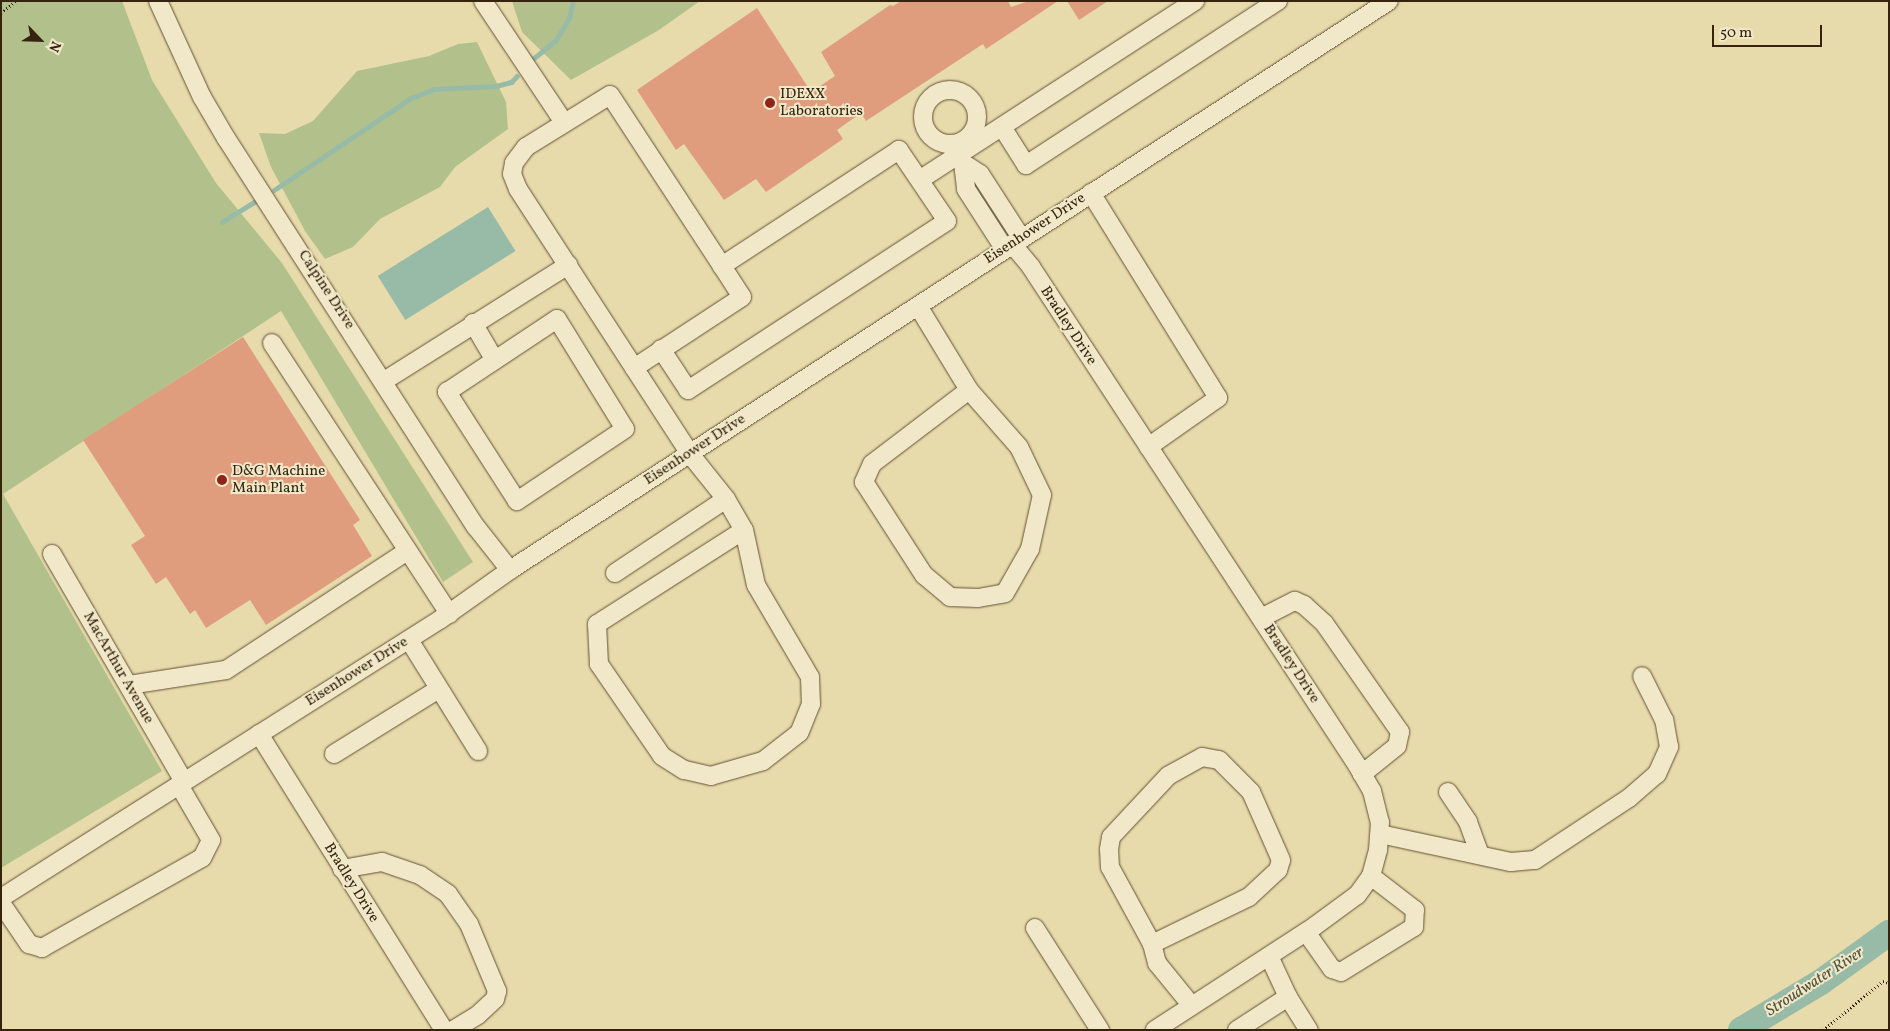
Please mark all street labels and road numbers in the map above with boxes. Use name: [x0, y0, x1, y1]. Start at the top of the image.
street label: Eisenhower Drive: [981, 190, 1089, 268]
street label: Calpine Drive: [294, 247, 358, 333]
street label: Bradley Drive: [1036, 283, 1100, 369]
street label: Eisenhower Drive: [641, 411, 749, 489]
street label: MacArthur Avenue: [79, 609, 157, 727]
street label: Bradley Drive: [1259, 621, 1323, 707]
street label: Eisenhower Drive: [303, 633, 411, 711]
street label: Bradley Drive: [319, 840, 383, 926]

